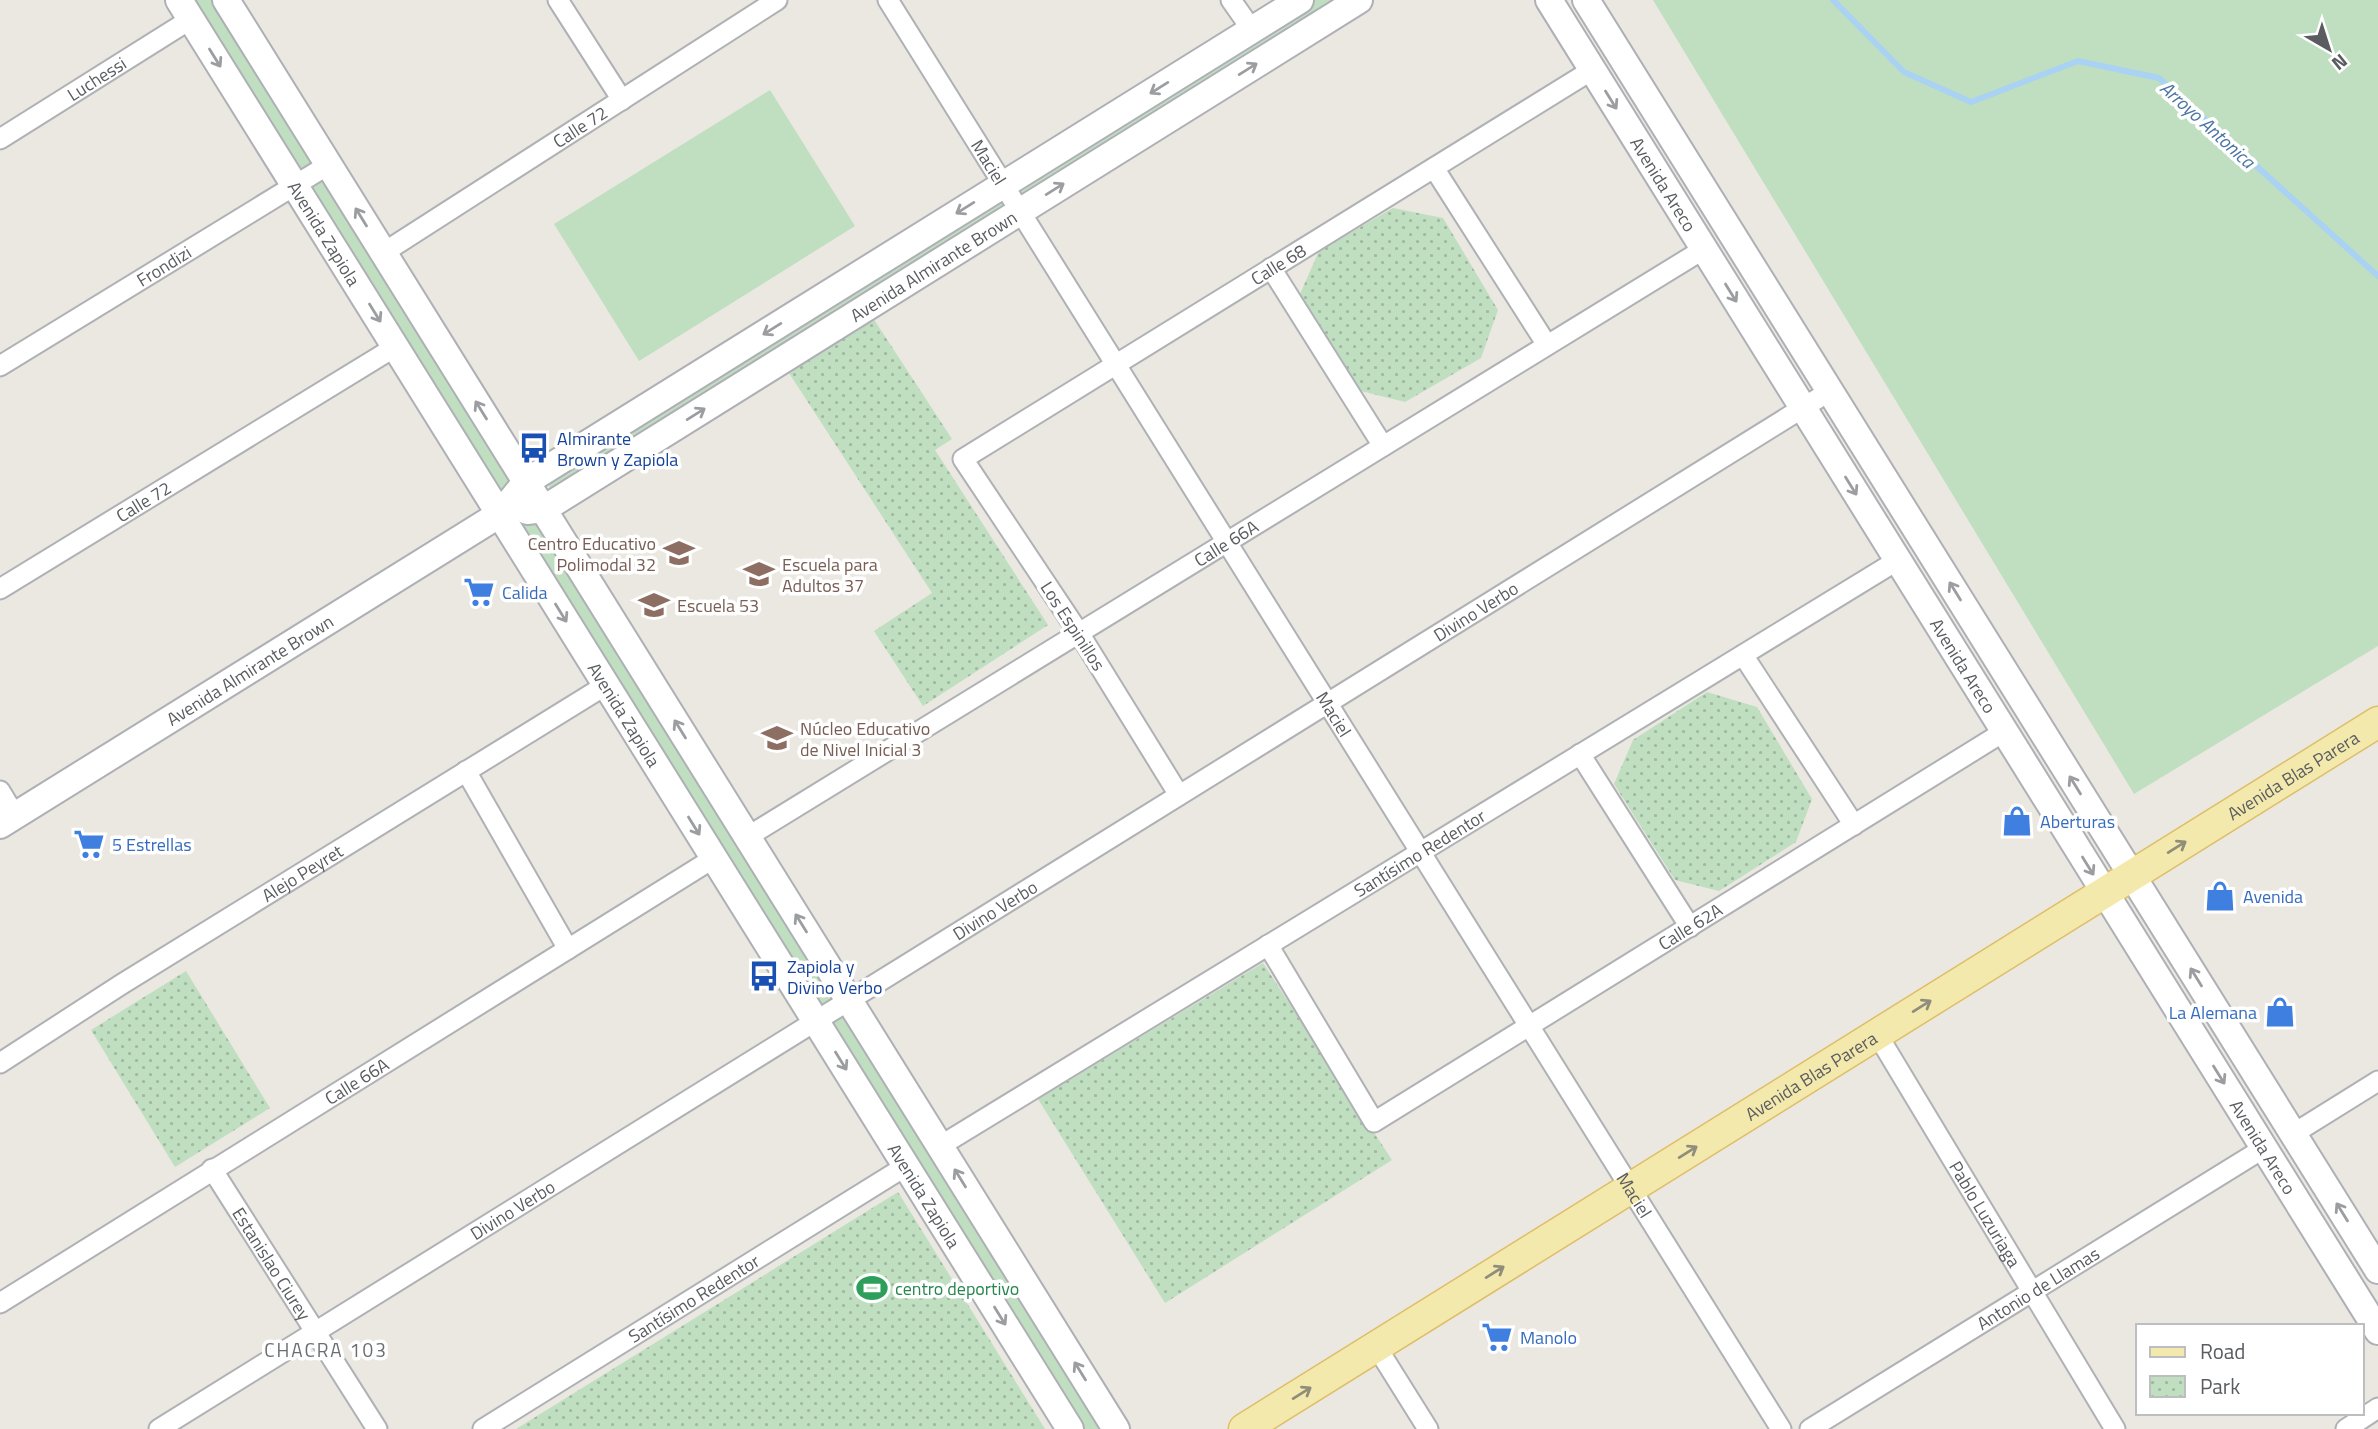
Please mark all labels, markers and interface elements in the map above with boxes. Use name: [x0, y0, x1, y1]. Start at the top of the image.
north arrow: [2294, 14, 2364, 84]
text: N: [2326, 47, 2354, 78]
one-way arrow: [208, 48, 223, 67]
street label: Luchessi: [62, 50, 131, 107]
one-way arrow: [1238, 61, 1258, 75]
water label: Arroyo Antonica: [2154, 73, 2263, 176]
one-way arrow: [1149, 81, 1169, 95]
one-way arrow: [1604, 89, 1618, 109]
street label: Calle 72: [547, 99, 613, 154]
street label: Avenida Areco: [1624, 132, 1704, 237]
street label: Maciel: [965, 134, 1014, 190]
street label: Avenida Zapiola: [282, 176, 367, 291]
one-way arrow: [1045, 182, 1065, 196]
one-way arrow: [956, 201, 976, 215]
street label: Avenida Almirante Brown: [845, 203, 1022, 328]
one-way arrow: [353, 208, 368, 227]
street label: Calle 68: [1245, 237, 1311, 291]
street label: Frondizi: [131, 238, 196, 293]
one-way arrow: [1724, 282, 1738, 302]
one-way arrow: [368, 303, 382, 323]
one-way arrow: [763, 322, 783, 336]
one-way arrow: [474, 401, 489, 420]
one-way arrow: [686, 406, 706, 420]
place label: Almirante Brown y Zapiola: [557, 425, 678, 473]
bus stop icon: Almirante Brown y Zapiola: [517, 431, 551, 465]
street label: Calle 72: [110, 474, 176, 529]
one-way arrow: [1845, 475, 1859, 495]
street label: Calle 66A: [1188, 513, 1263, 573]
place label: Centro Educativo Polimodal 32: [528, 530, 656, 578]
school or university icon: Centro Educativo Polimodal 32: [662, 536, 696, 570]
place label: Escuela para Adultos 37: [782, 551, 878, 599]
school or university icon: Escuela para Adultos 37: [742, 557, 776, 591]
street label: Divino Verbo: [1428, 574, 1523, 648]
supermarket icon: Calida: [462, 575, 496, 609]
street label: Los Espinillos: [1034, 576, 1112, 676]
place label: Calida: [502, 579, 547, 606]
one-way arrow: [1947, 582, 1961, 602]
school or university icon: Escuela 53: [637, 588, 671, 622]
place label: Escuela 53: [677, 592, 759, 619]
one-way arrow: [554, 602, 568, 622]
street label: Avenida Almirante Brown: [161, 607, 338, 732]
street label: Avenida Areco: [1924, 613, 2003, 718]
street label: Avenida Zapiola: [582, 657, 667, 772]
street label: Maciel: [1310, 686, 1359, 742]
place label: Núcleo Educativo de Nivel Inicial 3: [800, 715, 930, 763]
one-way arrow: [673, 720, 687, 740]
school or university icon: Núcleo Educativo de Nivel Inicial 3: [760, 721, 794, 755]
street label: Avenida Blas Parera: [2222, 724, 2364, 826]
one-way arrow: [2067, 775, 2081, 795]
street label: Santísimo Redentor: [1348, 802, 1490, 903]
shop icon: Aberturas: [2000, 804, 2034, 838]
place label: Aberturas: [2040, 808, 2115, 835]
one-way arrow: [688, 816, 702, 836]
supermarket icon: 5 Estrellas: [72, 827, 106, 861]
place label: 5 Estrellas: [112, 831, 192, 858]
street label: Alejo Peyret: [256, 837, 348, 908]
one-way arrow: [2167, 839, 2187, 853]
one-way arrow: [2081, 856, 2096, 875]
street label: Divino Verbo: [947, 873, 1043, 946]
shop icon: Avenida: [2203, 879, 2237, 913]
place label: Avenida: [2243, 883, 2303, 910]
street label: Calle 62A: [1653, 896, 1728, 956]
one-way arrow: [793, 913, 807, 933]
place label: Zapiola y Divino Verbo: [787, 953, 882, 1001]
bus stop icon: Zapiola y Divino Verbo: [747, 959, 781, 993]
one-way arrow: [2188, 968, 2202, 988]
shop icon: La Alemana: [2263, 995, 2297, 1029]
one-way arrow: [1912, 998, 1932, 1012]
place label: La Alemana: [2169, 999, 2257, 1026]
street label: Avenida Blas Parera: [1740, 1024, 1882, 1127]
street label: Calle 66A: [319, 1050, 394, 1111]
one-way arrow: [833, 1051, 848, 1070]
one-way arrow: [2211, 1065, 2226, 1084]
street label: Avenida Areco: [2223, 1094, 2303, 1199]
street label: Avenida Zapiola: [882, 1138, 967, 1253]
one-way arrow: [1677, 1144, 1697, 1158]
street label: Pablo Luzuriaga: [1943, 1155, 2028, 1272]
street label: Maciel: [1610, 1167, 1659, 1223]
one-way arrow: [952, 1169, 967, 1188]
street label: Divino Verbo: [465, 1173, 560, 1246]
street label: Estanislao Ciurey: [226, 1202, 318, 1326]
one-way arrow: [2335, 1202, 2349, 1222]
street label: Antonio de Llamas: [1971, 1240, 2105, 1336]
street label: Santísimo Redentor: [623, 1247, 764, 1349]
one-way arrow: [1484, 1265, 1504, 1279]
sports icon: centro deportivo: [855, 1271, 889, 1305]
place label: centro deportivo: [895, 1275, 1019, 1302]
one-way arrow: [993, 1306, 1007, 1326]
supermarket icon: Manolo: [1480, 1320, 1514, 1354]
place label: Manolo: [1520, 1324, 1577, 1351]
legend: [2136, 1324, 2364, 1415]
district label: CHACRA 103: [264, 1335, 388, 1364]
text: Road: [2200, 1335, 2245, 1367]
one-way arrow: [1073, 1362, 1088, 1381]
text: Park: [2200, 1370, 2240, 1402]
one-way arrow: [1291, 1385, 1311, 1399]

